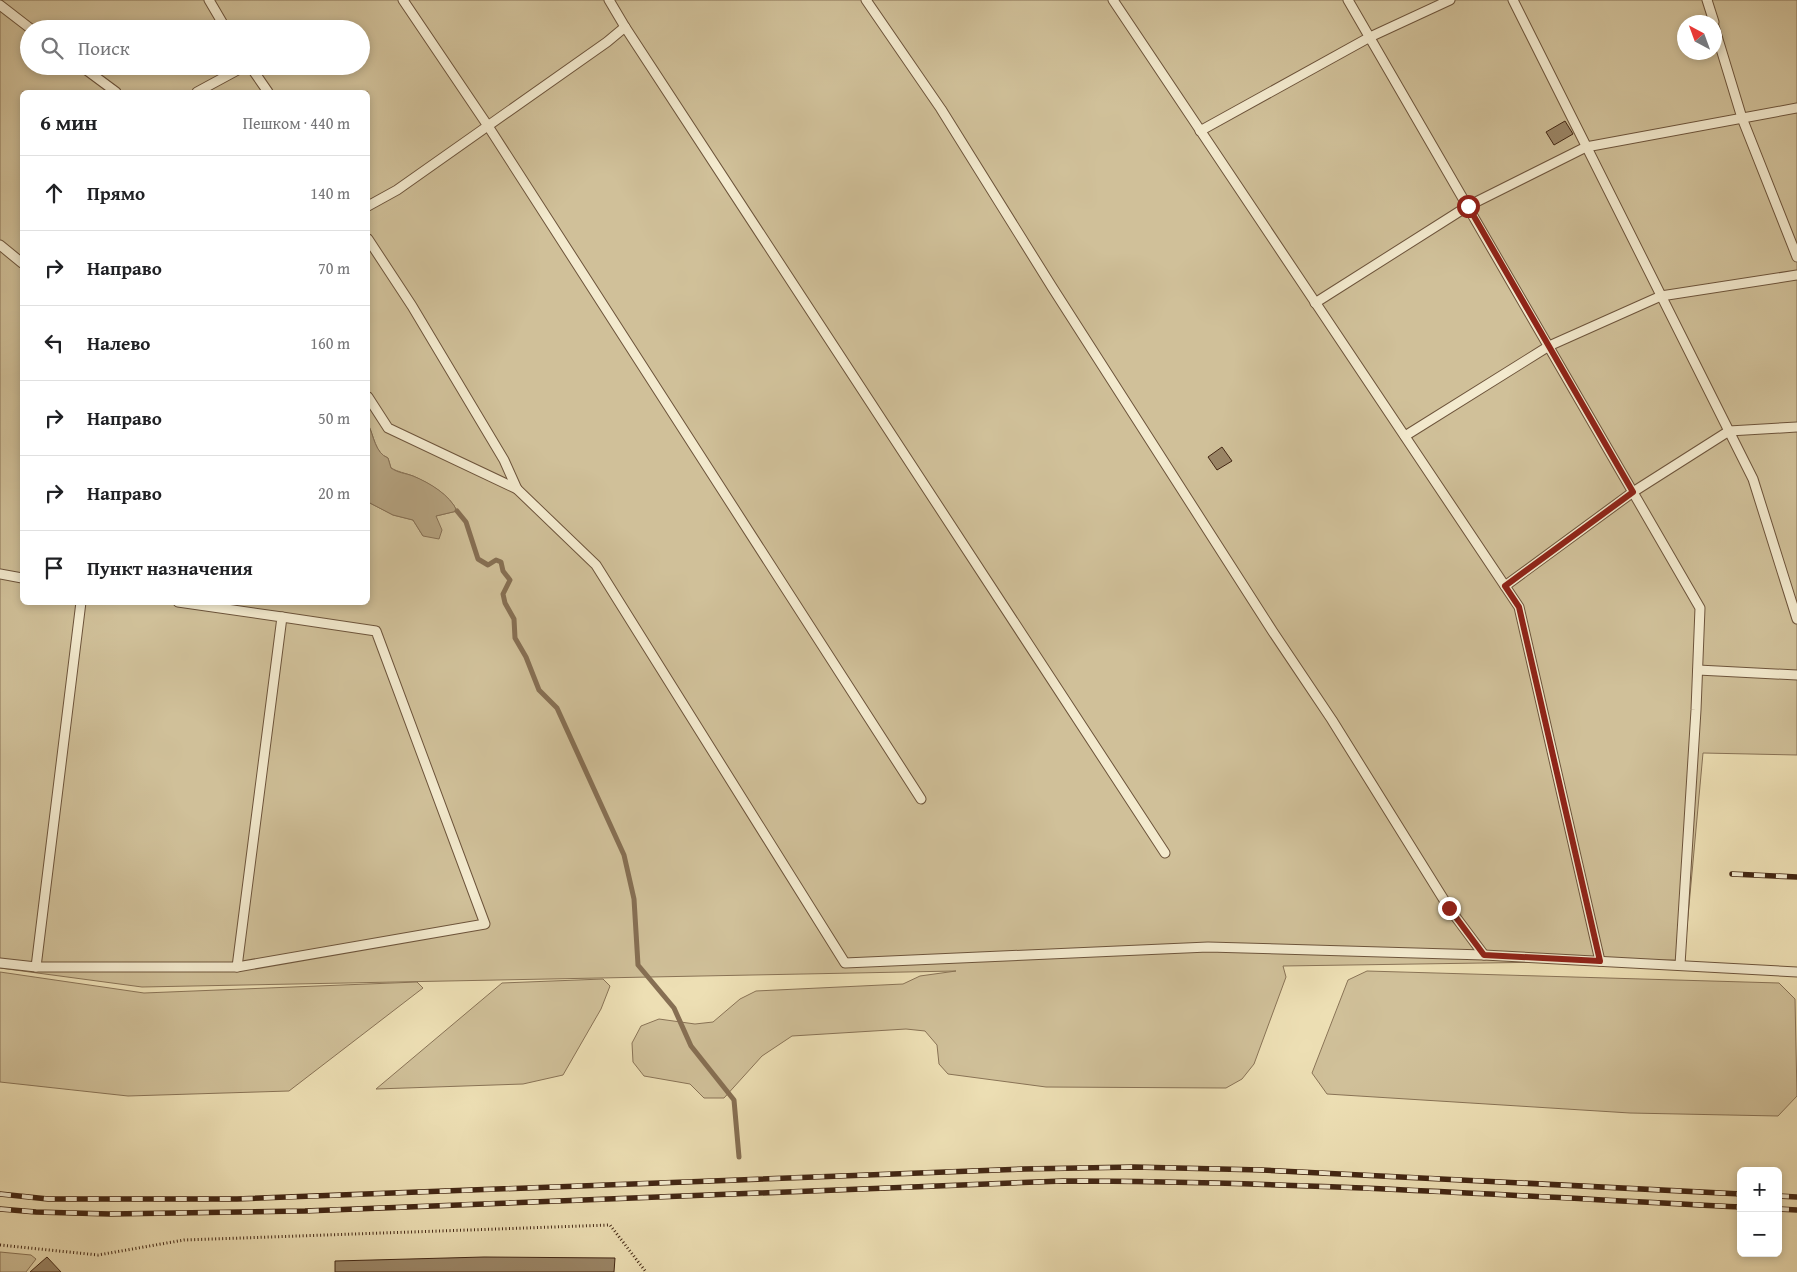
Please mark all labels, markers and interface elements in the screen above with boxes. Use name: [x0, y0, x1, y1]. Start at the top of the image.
north arrow: [1677, 15, 1722, 60]
search box: [20, 20, 370, 75]
icon: search: [38, 34, 66, 62]
text: Поиск: [78, 34, 130, 62]
text: 6 мин: [40, 107, 97, 138]
text: Пешком · 440 m: [243, 111, 350, 135]
icon: ahead: [40, 179, 68, 207]
text: Прямо: [87, 179, 145, 207]
text: 140 m: [310, 181, 350, 205]
route start: [1457, 195, 1480, 218]
icon: right: [40, 254, 68, 282]
text: Направо: [87, 254, 162, 282]
text: 70 m: [318, 256, 350, 280]
icon: left: [40, 329, 68, 357]
text: Налево: [87, 329, 150, 357]
text: 160 m: [310, 331, 350, 355]
icon: right: [40, 404, 68, 432]
text: Направо: [87, 404, 162, 432]
text: 50 m: [318, 406, 350, 430]
icon: right: [40, 479, 68, 507]
text: Направо: [87, 479, 162, 507]
text: 20 m: [318, 481, 350, 505]
icon: arrive: [40, 554, 68, 582]
text: Пункт назначения: [87, 554, 253, 582]
route end: [1438, 897, 1461, 920]
map controls: [1737, 1167, 1782, 1257]
button: +: [1737, 1167, 1782, 1212]
button: −: [1737, 1212, 1782, 1257]

